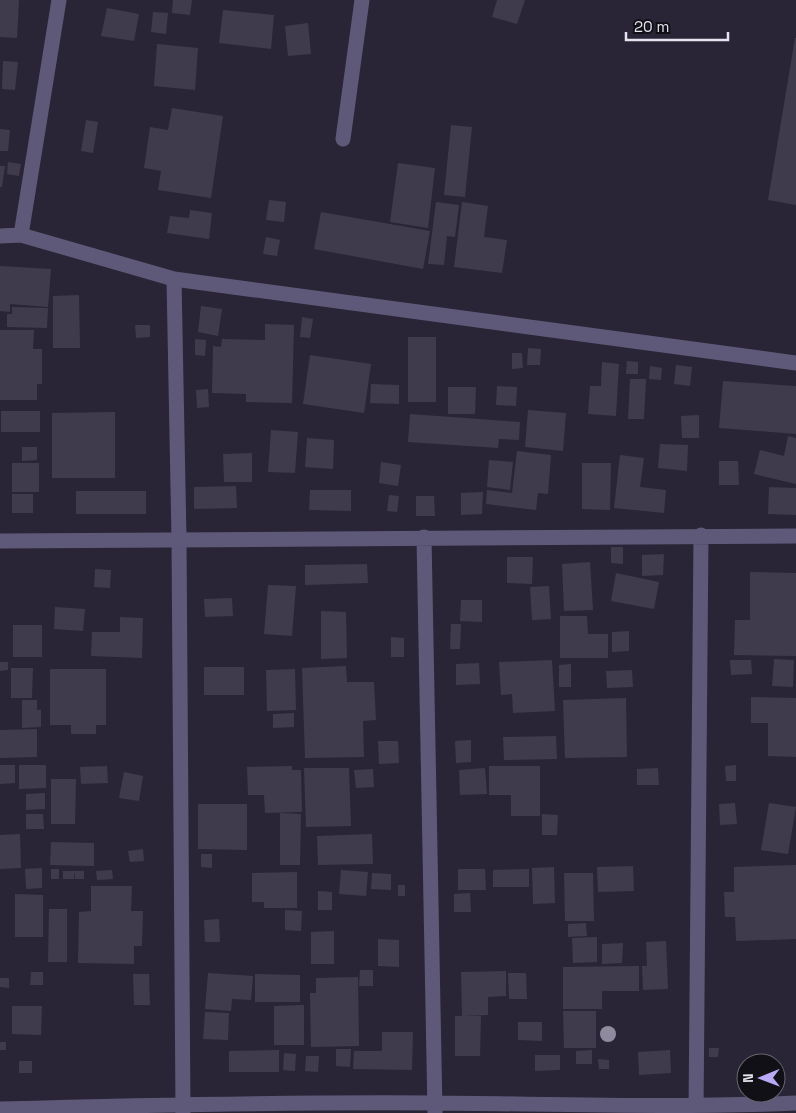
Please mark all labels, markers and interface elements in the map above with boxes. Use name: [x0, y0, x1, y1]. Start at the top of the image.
scale bar: [626, 10, 728, 42]
text: 20 m: [634, 17, 669, 36]
north arrow: [736, 1053, 786, 1103]
text: N: [739, 1073, 757, 1083]

